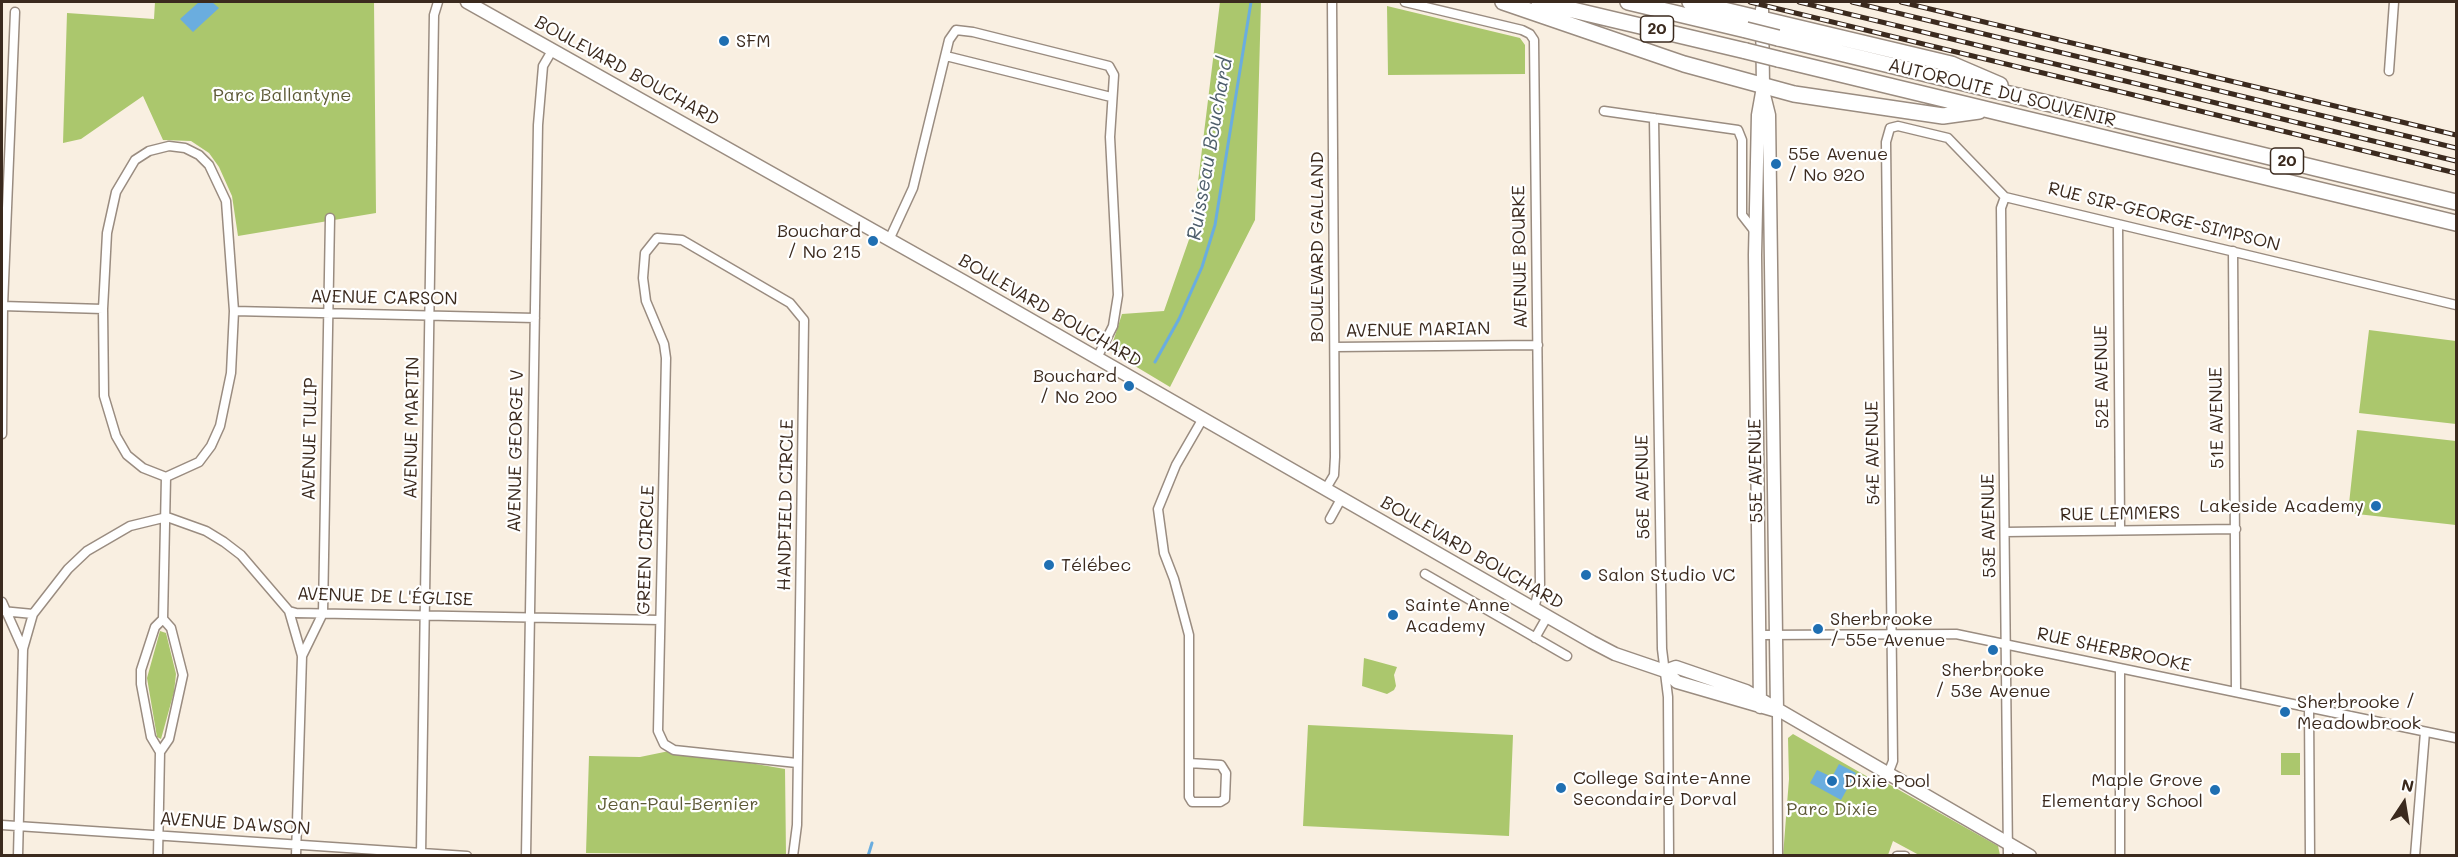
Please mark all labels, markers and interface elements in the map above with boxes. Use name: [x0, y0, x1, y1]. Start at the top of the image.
street label: BOULEVARD BOUCHARD: [531, 11, 723, 131]
road number: 20: [1640, 16, 1674, 42]
place label: SFM: [736, 30, 771, 52]
marker: SFM: [717, 34, 731, 48]
street label: AUTOROUTE DU SOUVENIR: [1886, 54, 2118, 132]
water label: Ruisseau Bouchard: [1182, 56, 1238, 242]
park label: Parc Ballantyne: [213, 84, 351, 106]
place label: 55e Avenue / No 920: [1788, 143, 1888, 186]
road number: 20: [2270, 148, 2304, 174]
street label: BOULEVARD GALLAND: [1306, 151, 1328, 343]
marker: 55e Avenue / No 920: [1769, 157, 1783, 171]
street label: RUE SIR-GEORGE-SIMPSON: [2046, 178, 2282, 256]
street label: AVENUE BOURKE: [1508, 185, 1532, 329]
place label: Bouchard / No 215: [777, 220, 861, 262]
marker: Bouchard / No 215: [866, 234, 880, 248]
street label: BOULEVARD BOUCHARD: [955, 250, 1145, 372]
street label: AVENUE CARSON: [310, 286, 458, 310]
street label: AVENUE MARIAN: [1345, 318, 1491, 342]
street label: 52E AVENUE: [2090, 325, 2114, 429]
street label: AVENUE MARTIN: [400, 357, 424, 499]
place label: Bouchard / No 200: [1033, 365, 1117, 407]
street label: 51E AVENUE: [2205, 367, 2229, 469]
street label: AVENUE GEORGE V: [504, 369, 528, 533]
street label: AVENUE TULIP: [298, 377, 322, 501]
marker: Bouchard / No 200: [1122, 379, 1136, 393]
street label: 54E AVENUE: [1861, 401, 1885, 505]
street label: HANDFIELD CIRCLE: [774, 419, 798, 591]
street label: 55E AVENUE: [1744, 419, 1768, 523]
street label: 56E AVENUE: [1631, 434, 1655, 540]
street label: 53E AVENUE: [1977, 474, 2001, 578]
street label: GREEN CIRCLE: [633, 485, 659, 615]
street label: BOULEVARD BOUCHARD: [1377, 492, 1567, 614]
place label: Lakeside Academy: [2199, 495, 2364, 517]
marker: Lakeside Academy: [2369, 499, 2383, 513]
street label: RUE LEMMERS: [2060, 502, 2180, 526]
place label: Télébec: [1061, 554, 1131, 576]
marker: Télébec: [1042, 558, 1056, 572]
place label: Salon Studio VC: [1598, 564, 1735, 586]
marker: Salon Studio VC: [1579, 568, 1593, 582]
street label: AVENUE DE L'ÉGLISE: [297, 583, 473, 611]
place label: Sainte Anne Academy: [1405, 594, 1510, 636]
marker: Sainte Anne Academy: [1386, 608, 1400, 622]
place label: Sherbrooke / 55e Avenue: [1830, 608, 1945, 650]
marker: Sherbrooke / 55e Avenue: [1811, 622, 1825, 636]
street label: RUE SHERBROOKE: [2035, 623, 2193, 677]
marker: Sherbrooke / 53e Avenue: [1986, 643, 2000, 657]
place label: Sherbrooke / 53e Avenue: [1935, 659, 2051, 702]
place label: Sherbrooke / Meadowbrook: [2297, 691, 2421, 734]
marker: Sherbrooke / Meadowbrook: [2278, 705, 2292, 719]
place label: College Sainte-Anne Secondaire Dorval: [1573, 767, 1751, 810]
place label: Maple Grove Elementary School: [2042, 769, 2203, 812]
place label: Dixie Pool: [1844, 770, 1930, 792]
north arrow: [2374, 773, 2434, 833]
text: N: [2400, 773, 2416, 796]
marker: Dixie Pool: [1825, 774, 1839, 788]
marker: College Sainte-Anne Secondaire Dorval: [1554, 781, 1568, 795]
marker: Maple Grove Elementary School: [2208, 783, 2222, 797]
park label: Jean-Paul-Bernier: [598, 793, 758, 815]
park label: Parc Dixie: [1786, 798, 1878, 820]
street label: AVENUE DAWSON: [159, 808, 311, 840]

